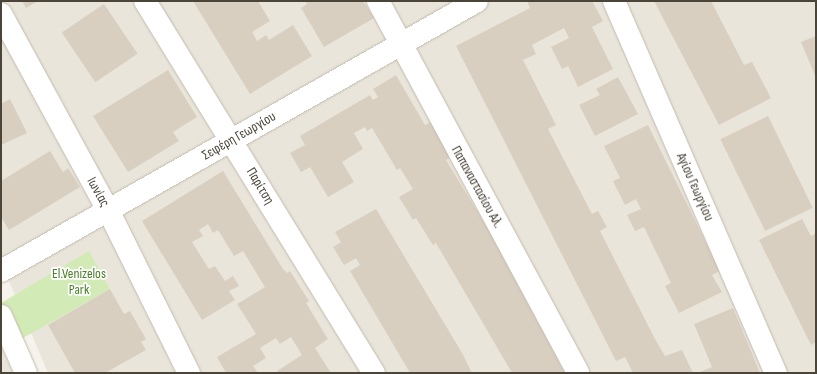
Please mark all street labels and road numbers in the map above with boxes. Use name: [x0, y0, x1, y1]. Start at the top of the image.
street label: Σεφέρη Γεωργίου: [199, 108, 279, 164]
street label: Παπαναστασίου Αλ.: [447, 143, 507, 231]
street label: Αγίου Γεωργίου: [673, 150, 717, 224]
street label: Παρίτση: [242, 165, 278, 207]
street label: Ιωνίας: [83, 174, 113, 210]

